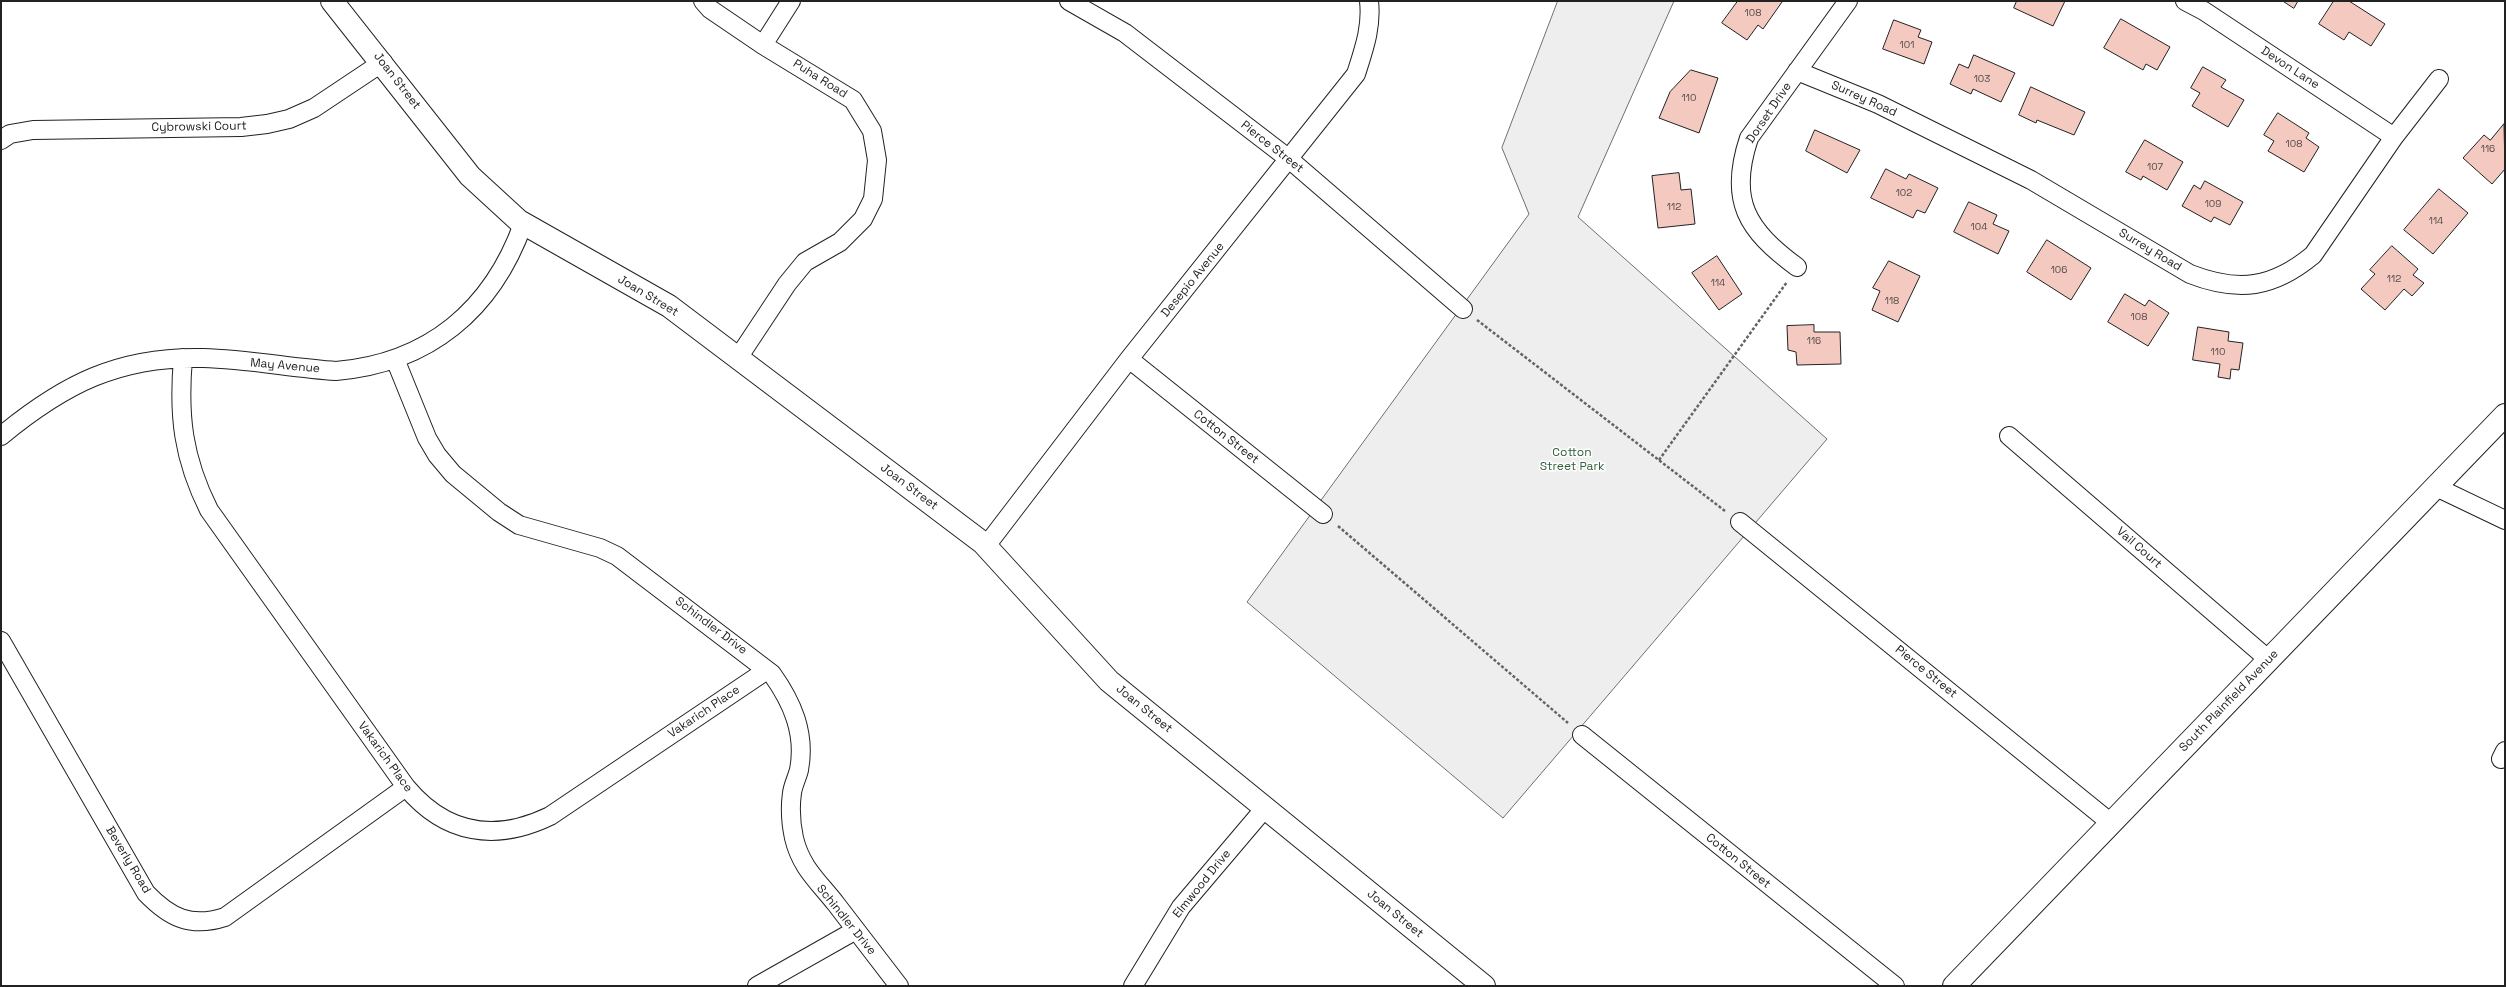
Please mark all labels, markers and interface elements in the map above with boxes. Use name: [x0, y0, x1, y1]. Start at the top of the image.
house number: 108: [1745, 7, 1761, 19]
house number: 101: [1900, 39, 1914, 51]
street label: Devon Lane: [2258, 44, 2322, 92]
street label: Joan Street: [370, 50, 424, 112]
street label: Puha Road: [790, 57, 850, 101]
house number: 103: [1974, 73, 1990, 85]
street label: Surrey Road: [1829, 78, 1899, 120]
street label: Dorset Drive: [1743, 80, 1795, 146]
house number: 110: [1682, 92, 1696, 104]
street label: Pierce Street: [1238, 118, 1306, 176]
street label: Cybrowski Court: [151, 119, 247, 135]
house number: 108: [2286, 138, 2302, 150]
house number: 116: [2481, 143, 2495, 155]
house number: 107: [2147, 161, 2163, 173]
house number: 102: [1896, 187, 1912, 199]
house number: 109: [2205, 198, 2221, 210]
house number: 112: [1667, 201, 1681, 213]
house number: 114: [2429, 215, 2443, 227]
house number: 104: [1971, 221, 1987, 233]
street label: Surrey Road: [2116, 226, 2184, 274]
street label: Desepio Avenue: [1158, 240, 1228, 320]
house number: 106: [2051, 264, 2067, 276]
street label: Joan Street: [615, 272, 681, 320]
house number: 112: [2387, 273, 2401, 285]
house number: 114: [1711, 277, 1725, 289]
house number: 118: [1885, 295, 1899, 307]
house number: 108: [2131, 311, 2147, 323]
house number: 116: [1807, 335, 1821, 347]
house number: 110: [2211, 346, 2225, 358]
street label: May Avenue: [250, 356, 320, 376]
street label: Cotton Street: [1190, 407, 1262, 467]
park label: Cotton Street Park: [1540, 446, 1604, 474]
street label: Joan Street: [877, 461, 941, 513]
street label: Vail Court: [2113, 524, 2165, 572]
street label: Schindler Drive: [672, 594, 750, 658]
street label: Pierce Street: [1892, 643, 1960, 701]
street label: South Plainfield Avenue: [2176, 647, 2282, 755]
street label: Joan Street: [1113, 682, 1175, 736]
street label: Vakarich Place: [665, 683, 743, 741]
street label: Vakarich Place: [355, 719, 415, 795]
street label: Beverly Road: [102, 824, 154, 896]
street label: Cotton Street: [1703, 831, 1773, 891]
street label: Elmwood Drive: [1170, 847, 1234, 921]
street label: Schindler Drive: [813, 882, 879, 958]
street label: Joan Street: [1364, 887, 1426, 941]

